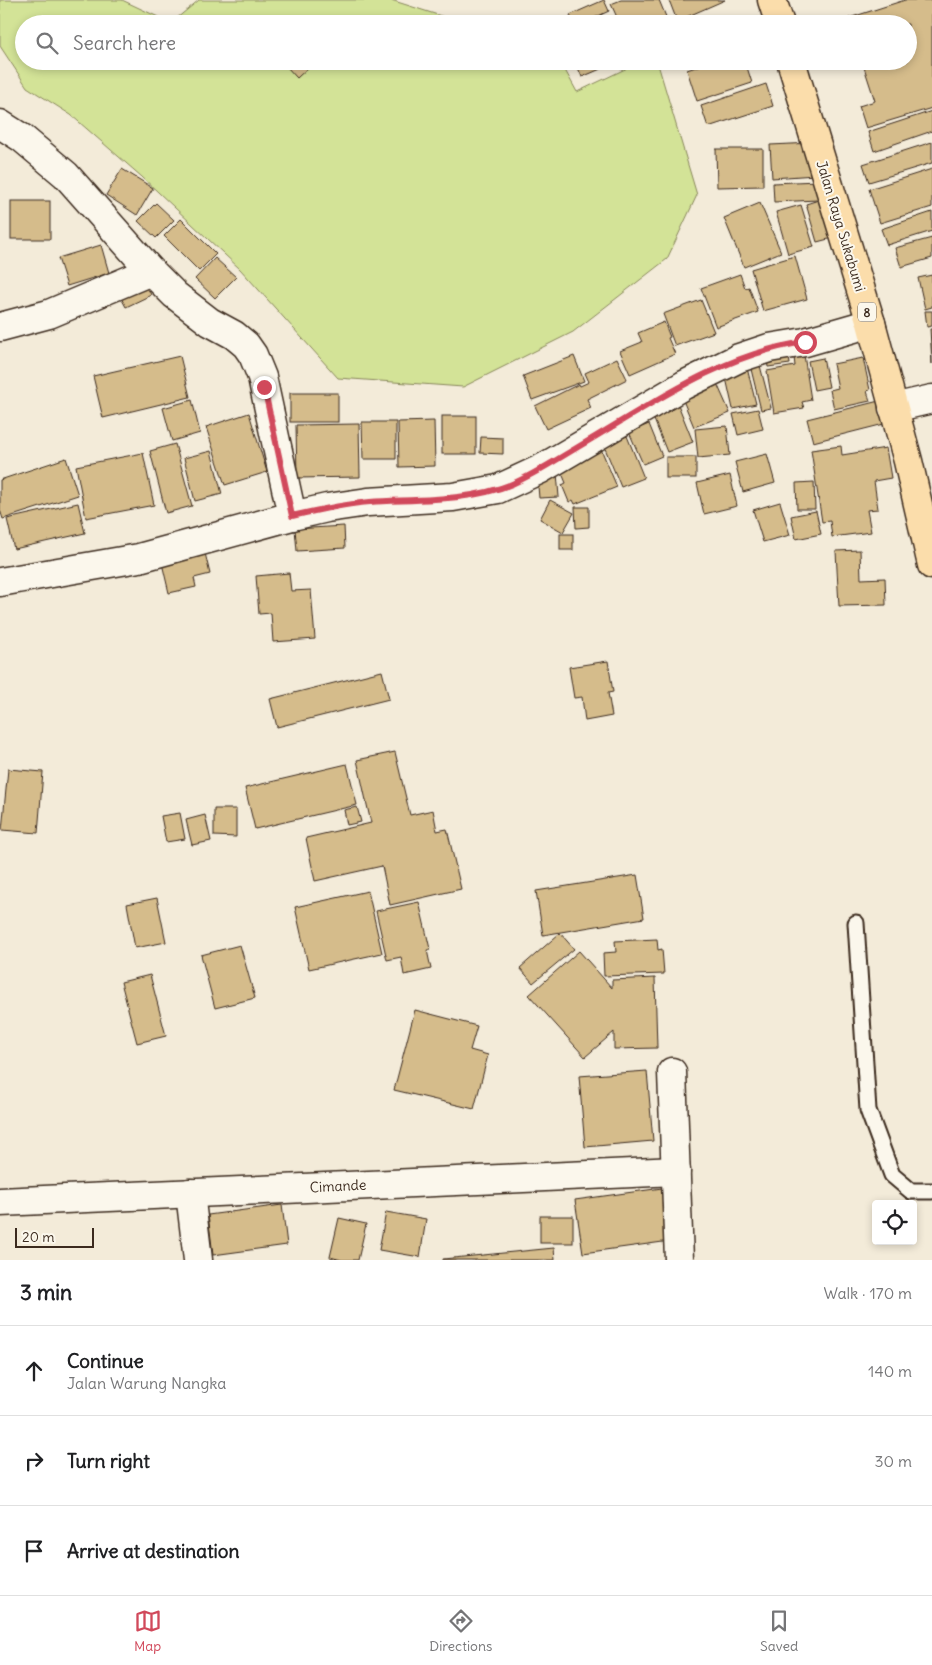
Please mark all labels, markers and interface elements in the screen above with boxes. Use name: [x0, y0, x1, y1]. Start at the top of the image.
search box: [15, 15, 917, 70]
icon: search: [33, 29, 61, 57]
text: Search here: [73, 31, 176, 55]
street label: Jalan Raya Sukabumi: [813, 158, 869, 294]
road number: 8: [858, 302, 876, 322]
route start: [794, 331, 817, 354]
route end: [253, 376, 276, 399]
street label: Cimande: [309, 1176, 367, 1196]
map controls: [872, 1200, 917, 1245]
button: locate: [872, 1200, 917, 1245]
scale bar: [15, 1225, 94, 1248]
text: 20 m: [22, 1228, 55, 1246]
text: 3 min: [20, 1279, 72, 1306]
text: Walk · 170 m: [823, 1283, 912, 1303]
text: Continue: [67, 1349, 144, 1373]
icon: ahead: [20, 1357, 48, 1385]
text: 140 m: [868, 1361, 912, 1381]
text: Jalan Warung Nangka: [67, 1373, 227, 1393]
icon: right: [20, 1447, 48, 1475]
text: Turn right: [67, 1449, 150, 1473]
text: 30 m: [875, 1451, 912, 1471]
icon: arrive: [20, 1537, 48, 1565]
text: Arrive at destination: [67, 1539, 240, 1563]
tab: Map: [134, 1607, 162, 1655]
tab: Directions: [429, 1607, 492, 1655]
tab: Saved: [760, 1607, 798, 1655]

